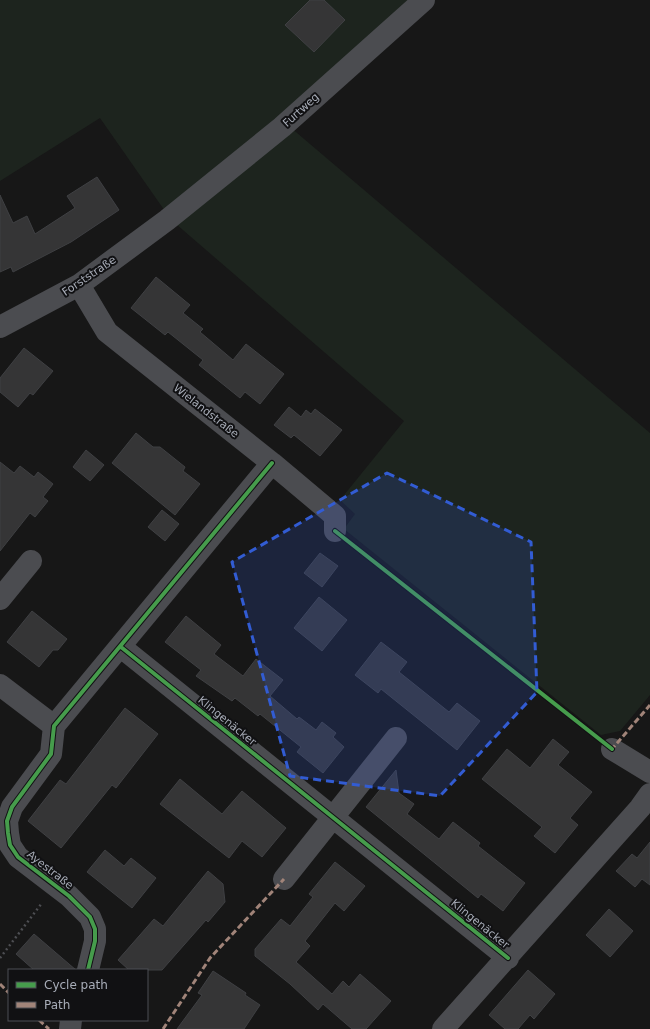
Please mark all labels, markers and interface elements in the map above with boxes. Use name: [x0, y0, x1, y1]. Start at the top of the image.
street label: Furtweg: [280, 90, 322, 130]
street label: Forststraße: [60, 253, 119, 299]
street label: Wielandstraße: [171, 381, 241, 441]
street label: Klingenäcker: [195, 694, 259, 749]
street label: Ayestraße: [24, 848, 76, 892]
street label: Klingenäcker: [448, 897, 512, 952]
legend: [8, 969, 148, 1021]
text: Cycle path: [44, 978, 108, 992]
text: Path: [44, 998, 70, 1012]

